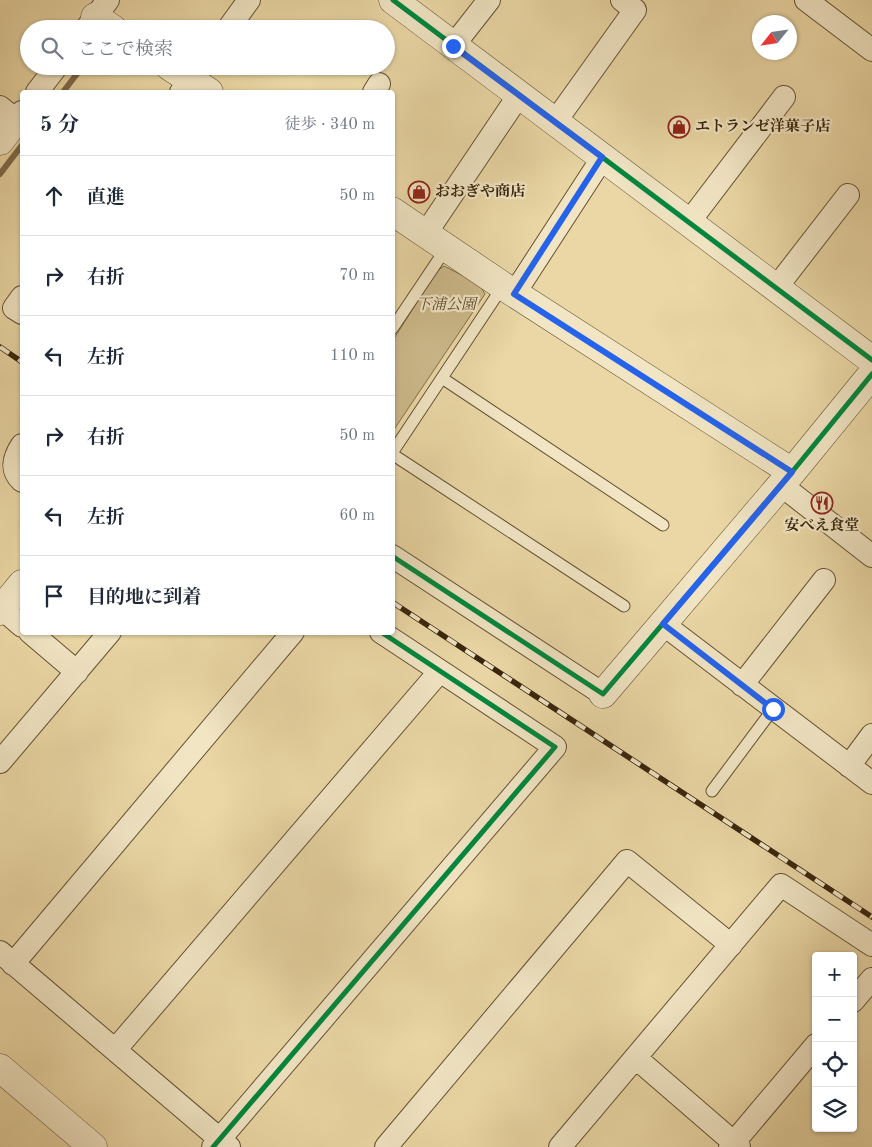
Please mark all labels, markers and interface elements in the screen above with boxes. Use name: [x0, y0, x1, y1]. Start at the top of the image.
north arrow: [752, 15, 797, 60]
search box: [20, 20, 395, 75]
icon: search: [38, 34, 66, 62]
route end: [442, 35, 465, 58]
text: ここで検索: [78, 41, 173, 60]
text: 5 分: [40, 115, 79, 136]
shop icon: エトランゼ洋菓子店: [667, 115, 691, 139]
text: 徒歩 · 340 m: [285, 117, 375, 133]
place label: エトランゼ洋菓子店: [695, 117, 830, 135]
shop icon: おおぎや商店: [407, 180, 431, 204]
icon: ahead: [40, 182, 68, 210]
place label: おおぎや商店: [435, 183, 525, 200]
text: 50 m: [339, 188, 375, 204]
text: 直進: [87, 189, 125, 208]
icon: right: [40, 262, 68, 290]
text: 70 m: [339, 268, 375, 284]
text: 右折: [87, 269, 125, 288]
park label: 下浦公園: [416, 296, 479, 313]
icon: left: [40, 342, 68, 370]
text: 110 m: [330, 348, 375, 364]
text: 左折: [87, 349, 125, 368]
icon: right: [40, 422, 68, 450]
text: 50 m: [339, 428, 375, 444]
text: 右折: [87, 429, 125, 448]
restaurant icon: 安べえ食堂: [810, 491, 834, 515]
icon: left: [40, 502, 68, 530]
text: 60 m: [339, 508, 375, 524]
text: 左折: [87, 509, 125, 528]
place label: 安べえ食堂: [784, 517, 860, 534]
icon: arrive: [40, 582, 68, 610]
text: 目的地に到着: [87, 589, 201, 608]
route start: [762, 698, 785, 721]
map controls: [812, 952, 857, 1132]
button: +: [812, 952, 857, 997]
button: −: [812, 997, 857, 1042]
button: locate: [812, 1042, 857, 1087]
button: layers: [812, 1087, 857, 1132]

